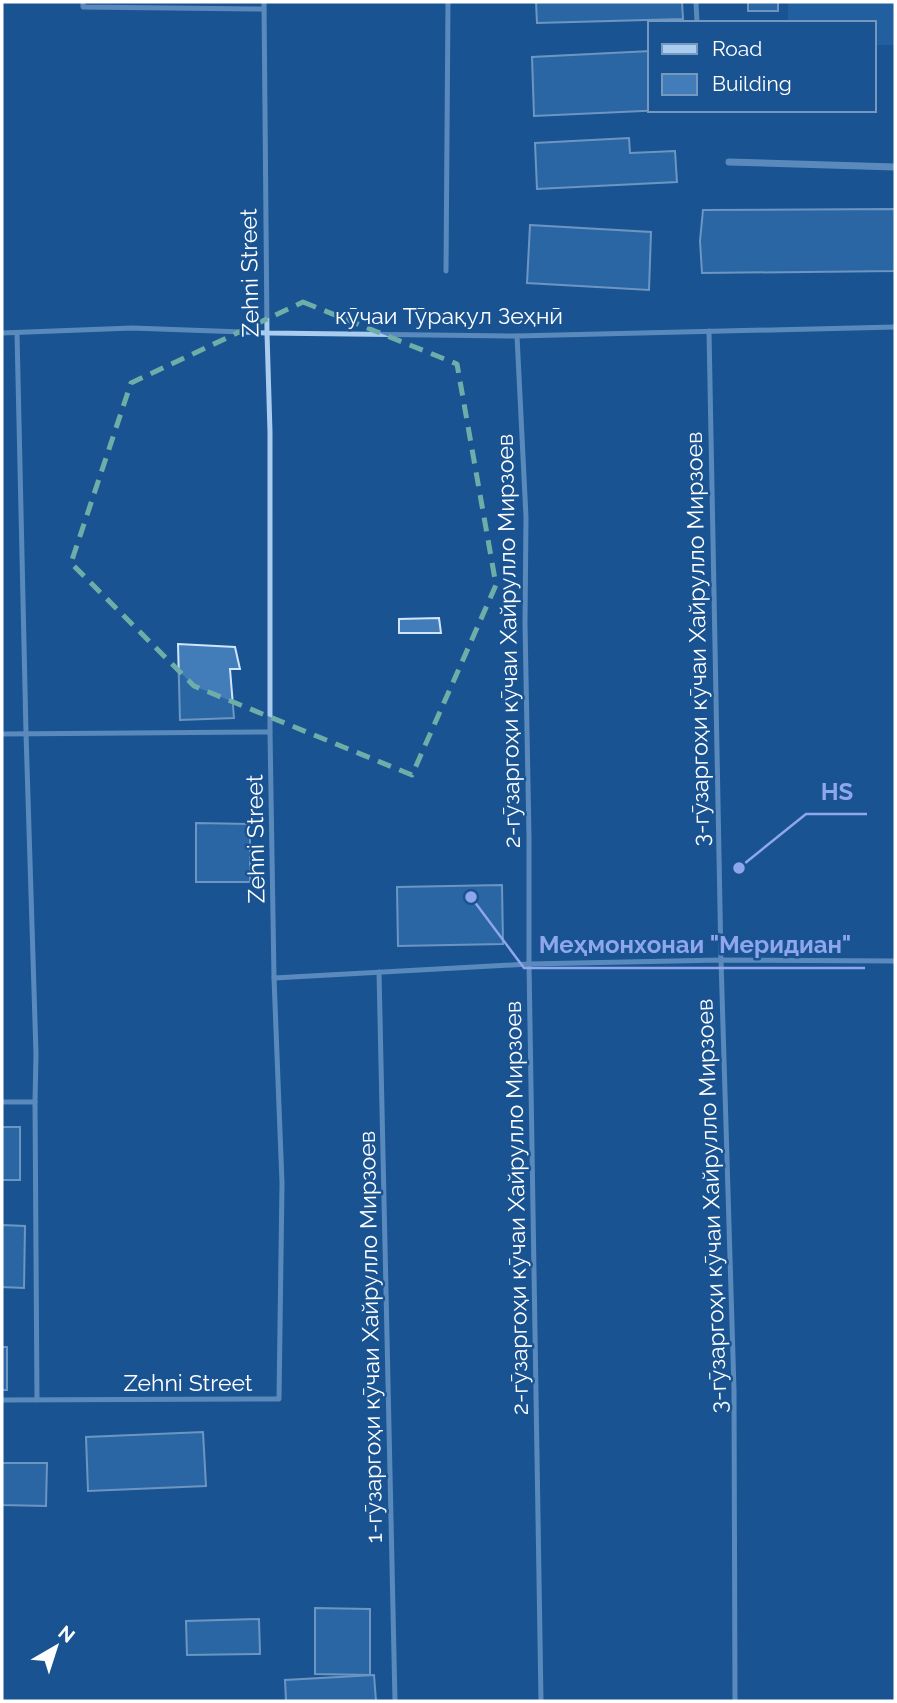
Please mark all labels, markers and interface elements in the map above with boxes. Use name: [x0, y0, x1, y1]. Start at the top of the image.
legend: [648, 21, 876, 112]
text: Road: [712, 36, 762, 61]
text: Building: [712, 71, 792, 96]
street label: Zehni Street: [234, 208, 264, 338]
street label: кӯчаи Тӯрақул Зеҳнӣ: [335, 302, 563, 329]
street label: 3-гӯзаргоҳи кӯчаи Хайрулло Мирзоев: [680, 431, 714, 847]
street label: 2-гӯзаргоҳи кӯчаи Хайрулло Мирзоев: [491, 434, 525, 848]
callout: HS: [806, 769, 867, 814]
street label: Zehni Street: [240, 774, 270, 904]
text: HS: [821, 777, 853, 806]
callout: Меҳмонхонаи "Меридиан": [524, 923, 865, 968]
text: Меҳмонхонаи "Меридиан": [539, 930, 851, 959]
street label: 3-гӯзаргоҳи кӯчаи Хайрулло Мирзоев: [690, 998, 732, 1414]
street label: 2-гӯзаргоҳи кӯчаи Хайрулло Мирзоев: [499, 1001, 533, 1415]
street label: 1-гӯзаргоҳи кӯчаи Хайрулло Мирзоев: [353, 1131, 387, 1543]
street label: Zehni Street: [123, 1369, 253, 1396]
north arrow: [21, 1612, 91, 1682]
text: N: [54, 1621, 79, 1647]

